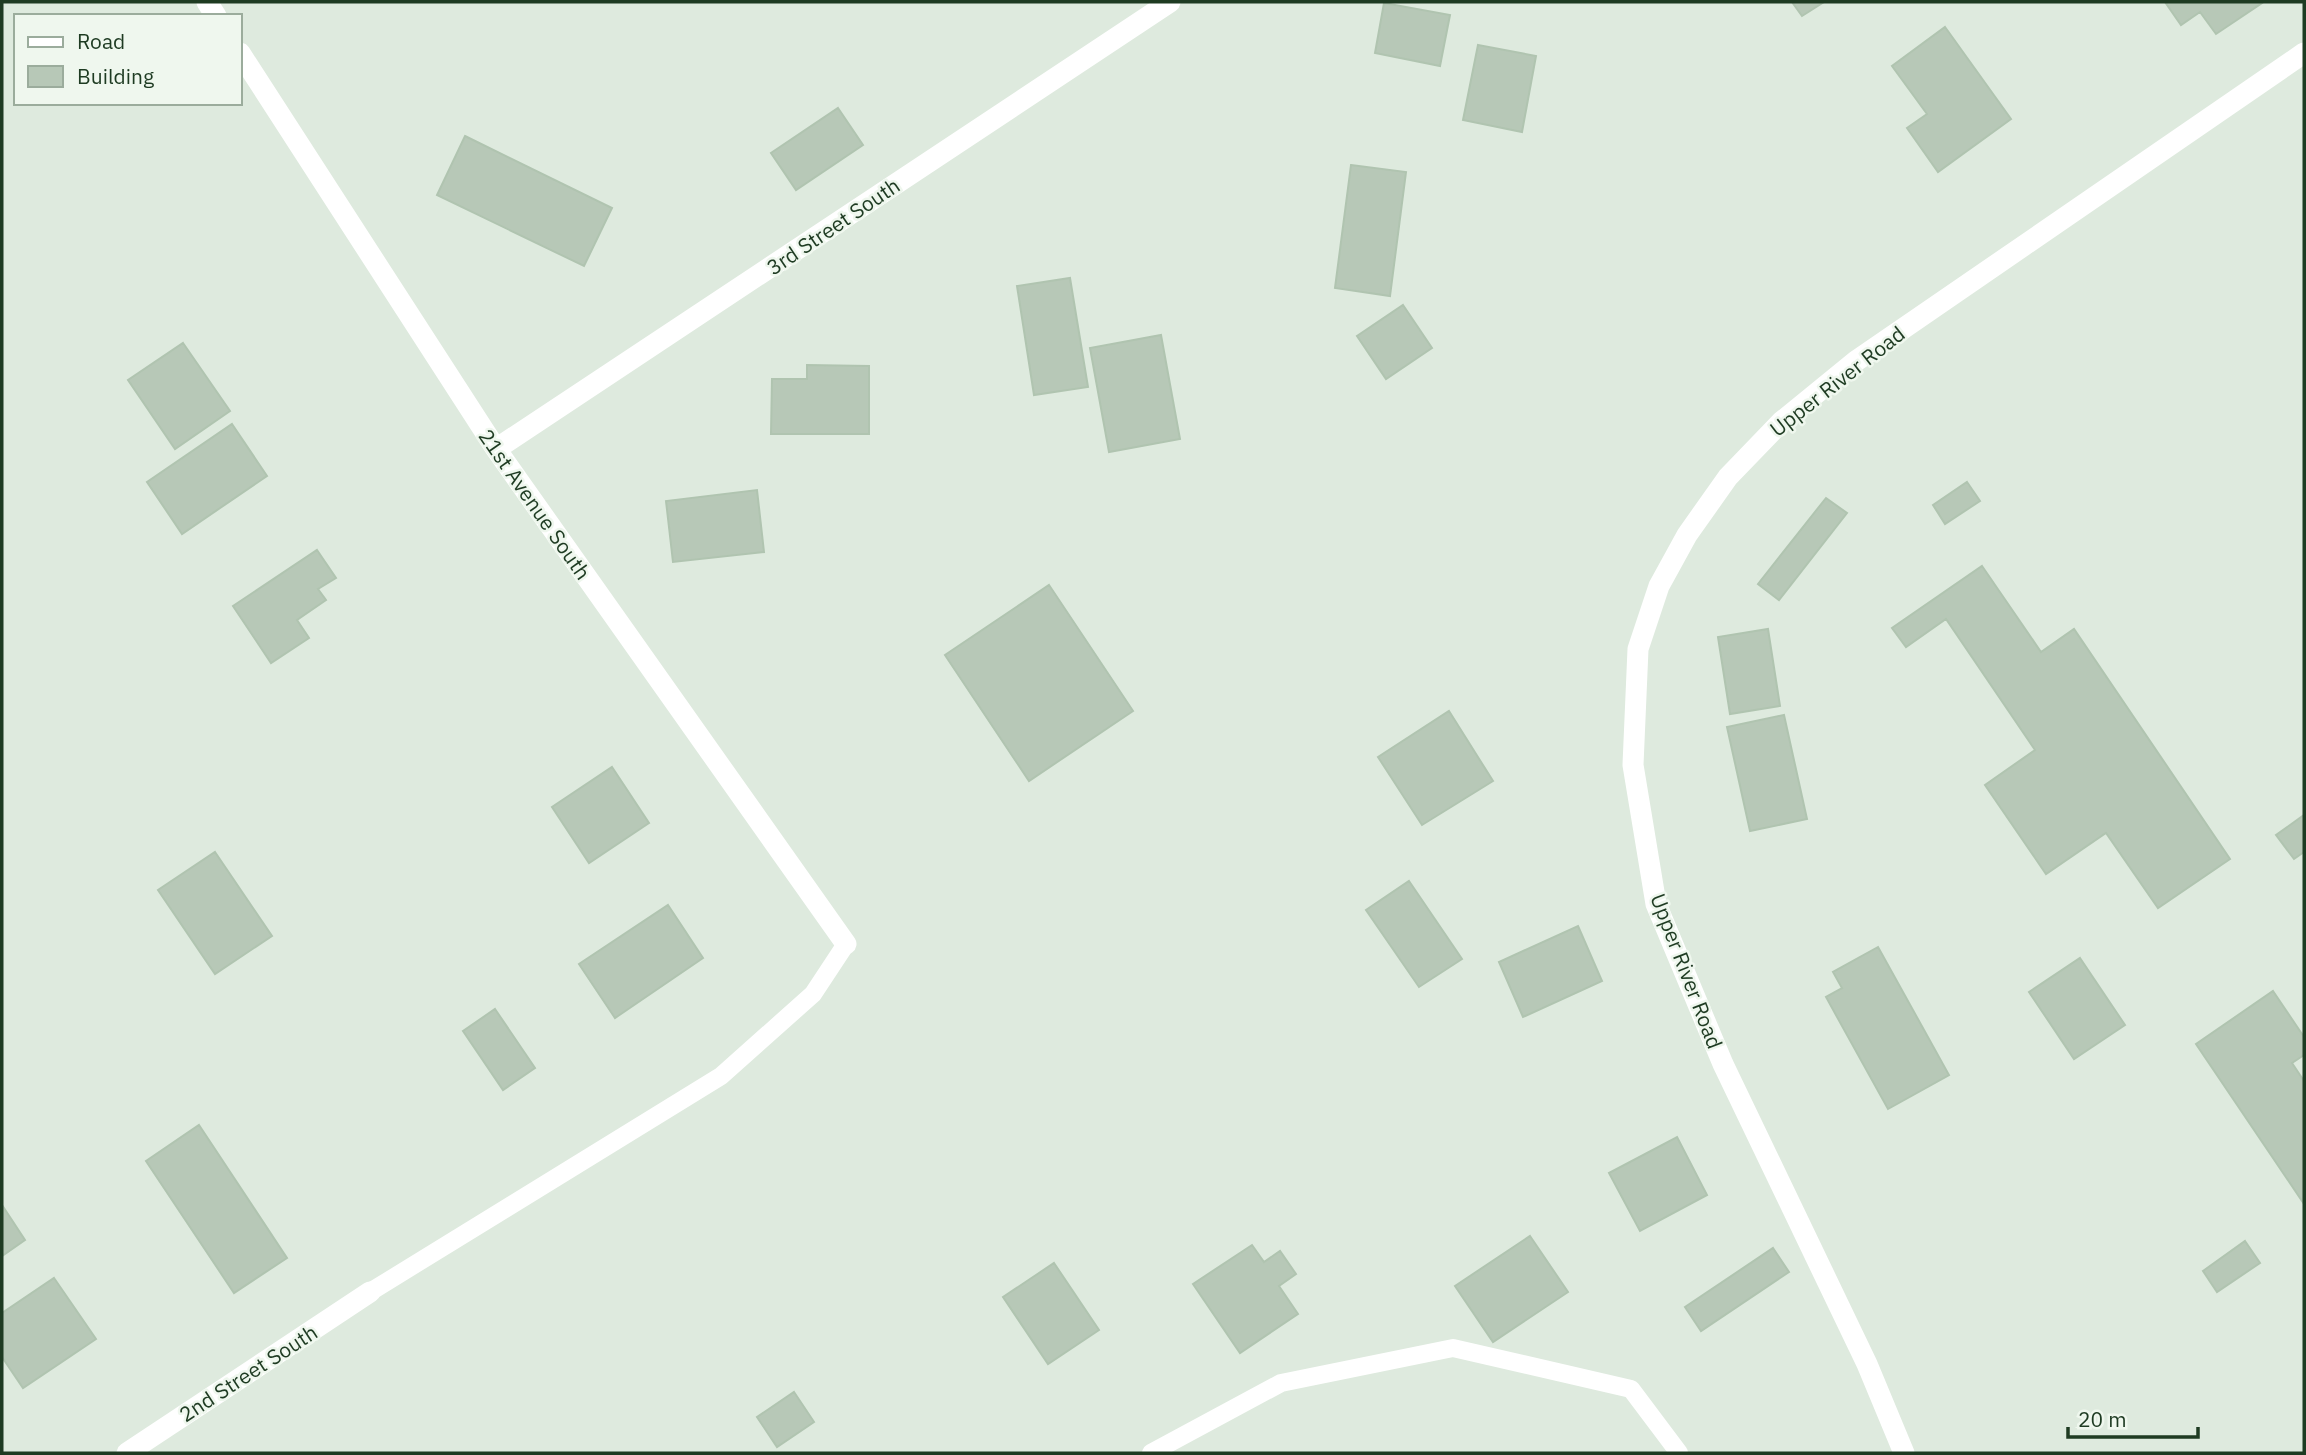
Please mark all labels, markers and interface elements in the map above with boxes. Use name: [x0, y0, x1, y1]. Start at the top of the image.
legend: [14, 14, 242, 105]
text: Road: [77, 27, 125, 55]
text: Building: [77, 62, 154, 90]
street label: 3rd Street South: [761, 171, 905, 281]
street label: Upper River Road: [1764, 319, 1910, 443]
street label: 21st Avenue South: [473, 423, 597, 585]
street label: Upper River Road: [1645, 889, 1729, 1053]
street label: 2nd Street South: [174, 1318, 322, 1428]
scale bar: [2068, 1396, 2198, 1440]
text: 20 m: [2078, 1405, 2127, 1433]

